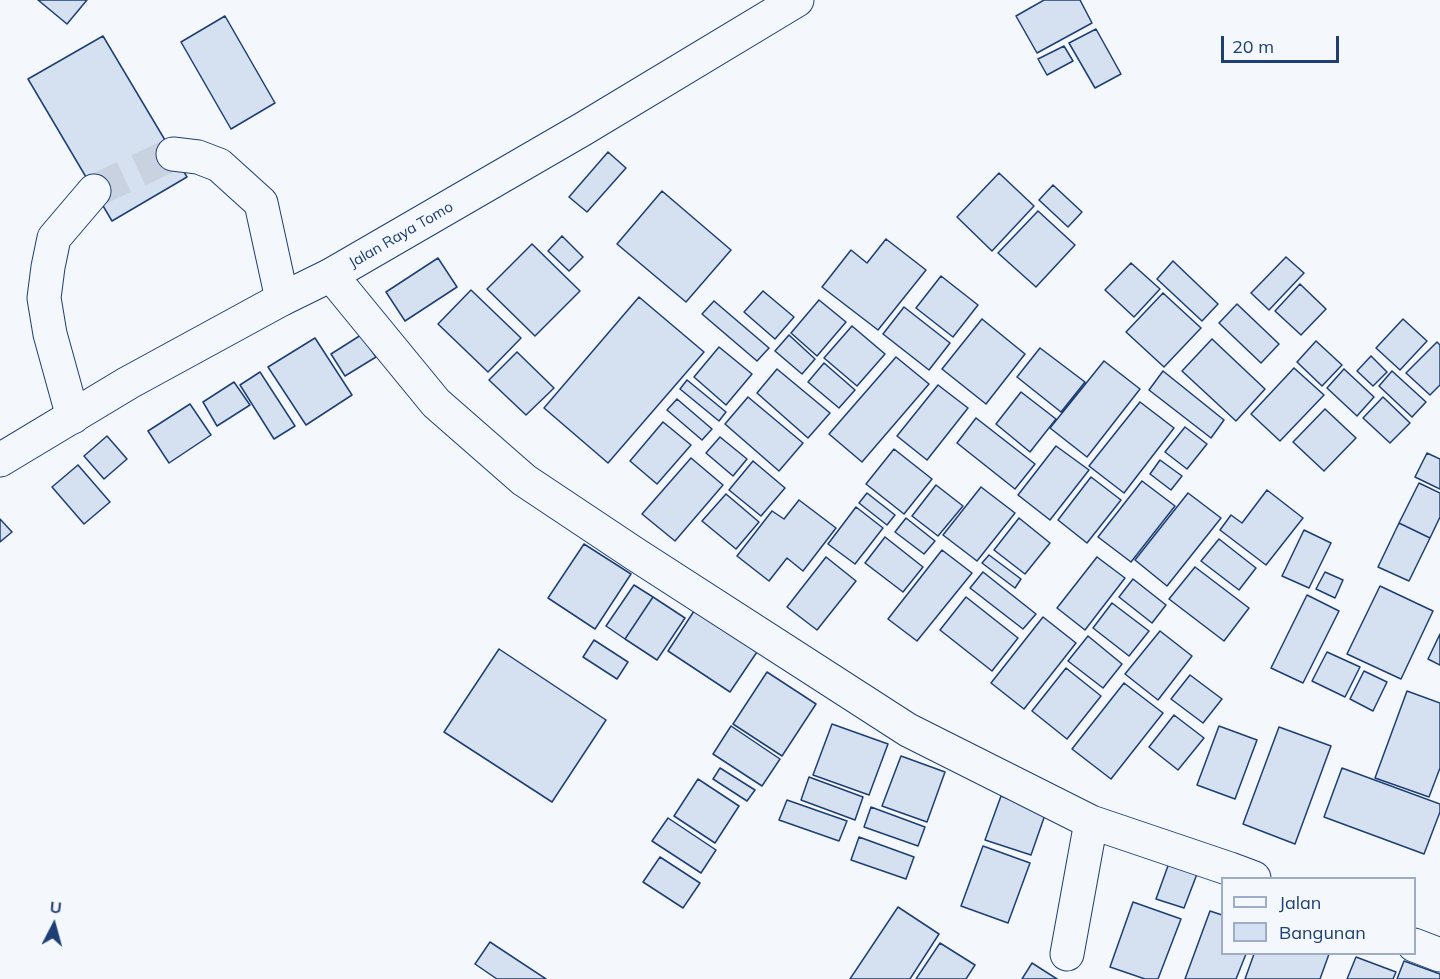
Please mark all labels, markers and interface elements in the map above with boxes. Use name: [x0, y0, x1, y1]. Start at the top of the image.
scale bar: [1224, 24, 1342, 62]
text: 20 m: [1232, 35, 1274, 58]
street label: Jalan Raya Tomo: [346, 198, 456, 272]
legend: [1221, 877, 1416, 955]
text: Jalan: [1279, 891, 1321, 914]
north arrow: [24, 895, 84, 955]
text: U: [49, 897, 63, 918]
text: Bangunan: [1279, 921, 1366, 944]

